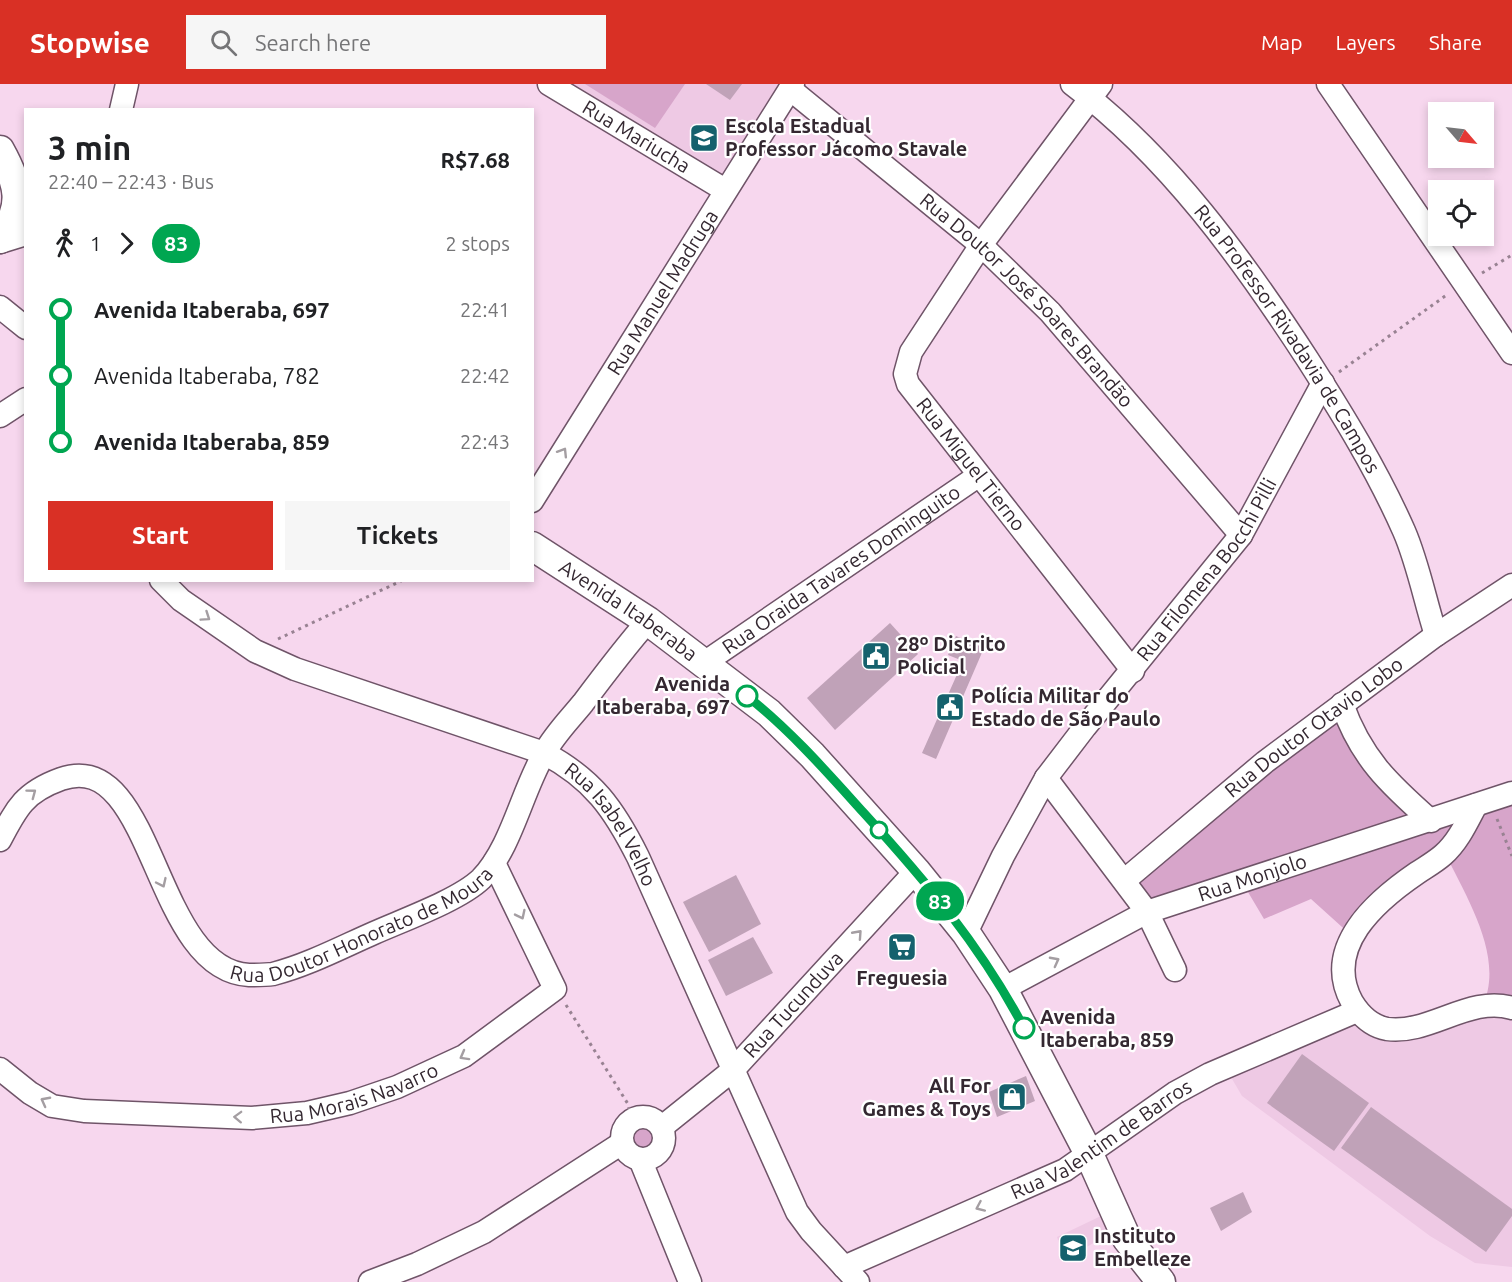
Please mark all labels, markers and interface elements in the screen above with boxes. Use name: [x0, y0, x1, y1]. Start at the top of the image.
search box: [186, 15, 606, 69]
icon: search: [207, 26, 240, 59]
text: Stopwise: [30, 27, 150, 58]
text: Search here: [255, 30, 371, 55]
text: Map: [1261, 30, 1302, 54]
text: Layers: [1335, 30, 1396, 54]
text: Share: [1429, 30, 1482, 54]
street label: Rua Mariucha: [579, 95, 695, 177]
north arrow: [1428, 102, 1494, 168]
map controls: [1428, 102, 1494, 246]
place label: Escola Estadual Professor Jácomo Stavale: [725, 114, 967, 160]
school or university icon: Escola Estadual Professor Jácomo Stavale: [688, 122, 720, 154]
text: 3 min: [48, 129, 131, 166]
text: R$7.68: [441, 147, 510, 172]
text: 22:40 – 22:43 · Bus: [48, 170, 214, 193]
button: locate: [1428, 180, 1494, 246]
street label: Rua Doutor José Soares Brandão: [916, 188, 1138, 412]
street label: Rua Professor Rivadavia de Campos: [1190, 200, 1385, 477]
street label: Rua Manuel Madruga: [602, 205, 722, 379]
icon: walk: [48, 227, 81, 260]
icon: forward: [110, 227, 143, 260]
text: 83: [164, 231, 188, 255]
text: 1: [90, 232, 101, 255]
text: 2 stops: [446, 232, 510, 255]
text: Avenida Itaberaba, 697: [94, 297, 330, 322]
text: 22:41: [460, 298, 510, 321]
text: Avenida Itaberaba, 782: [94, 363, 320, 388]
text: 22:42: [460, 364, 510, 387]
street label: Rua Miguel Tierno: [912, 393, 1031, 535]
text: Avenida Itaberaba, 859: [94, 429, 330, 454]
text: 22:43: [460, 430, 510, 453]
one-way arrow: [556, 447, 567, 458]
street label: Rua Filomena Bocchi Pilli: [1131, 474, 1281, 665]
street label: Rua Oraida Tavares Dominguito: [718, 480, 964, 658]
button: Start: [48, 501, 273, 570]
button: Tickets: [285, 501, 510, 570]
street label: Avenida Itaberaba: [555, 555, 702, 665]
one-way arrow: [200, 610, 211, 621]
place label: 28º Distrito Policial: [897, 632, 1006, 678]
public building icon: 28º Distrito Policial: [860, 640, 892, 672]
street label: Rua Doutor Otavio Lobo: [1220, 652, 1407, 802]
place label: Avenida Itaberaba, 697: [596, 672, 730, 718]
place label: Polícia Militar do Estado de São Paulo: [971, 684, 1161, 730]
marker: Avenida Itaberaba, 697: [736, 685, 758, 707]
public building icon: Polícia Militar do Estado de São Paulo: [934, 691, 966, 723]
street label: Rua Isabel Velho: [561, 757, 661, 889]
one-way arrow: [26, 789, 37, 800]
unlabelled marker: [870, 821, 888, 839]
street label: Rua Monjolo: [1195, 849, 1309, 906]
street label: Rua Doutor Honorato de Moura: [228, 862, 497, 986]
one-way arrow: [155, 877, 167, 888]
line badge: 83: [913, 882, 967, 920]
text: 83: [928, 889, 952, 913]
one-way arrow: [513, 908, 525, 919]
one-way arrow: [851, 931, 862, 941]
supermarket icon: Freguesia: [886, 931, 918, 963]
street label: Rua Tucunduva: [738, 946, 847, 1062]
one-way arrow: [1049, 957, 1059, 968]
place label: Freguesia: [856, 966, 948, 989]
place label: Avenida Itaberaba, 859: [1040, 1005, 1174, 1051]
marker: Avenida Itaberaba, 859: [1013, 1017, 1035, 1039]
one-way arrow: [459, 1049, 470, 1060]
street label: Rua Morais Navarro: [269, 1058, 442, 1127]
place label: All For Games & Toys: [862, 1074, 992, 1120]
street label: Rua Valentim de Barros: [1007, 1074, 1195, 1203]
shop icon: All For Games & Toys: [996, 1081, 1028, 1113]
one-way arrow: [40, 1097, 51, 1108]
one-way arrow: [233, 1111, 242, 1124]
one-way arrow: [975, 1200, 986, 1212]
place label: Instituto Embelleze: [1094, 1224, 1191, 1270]
school or university icon: Instituto Embelleze: [1057, 1232, 1089, 1264]

